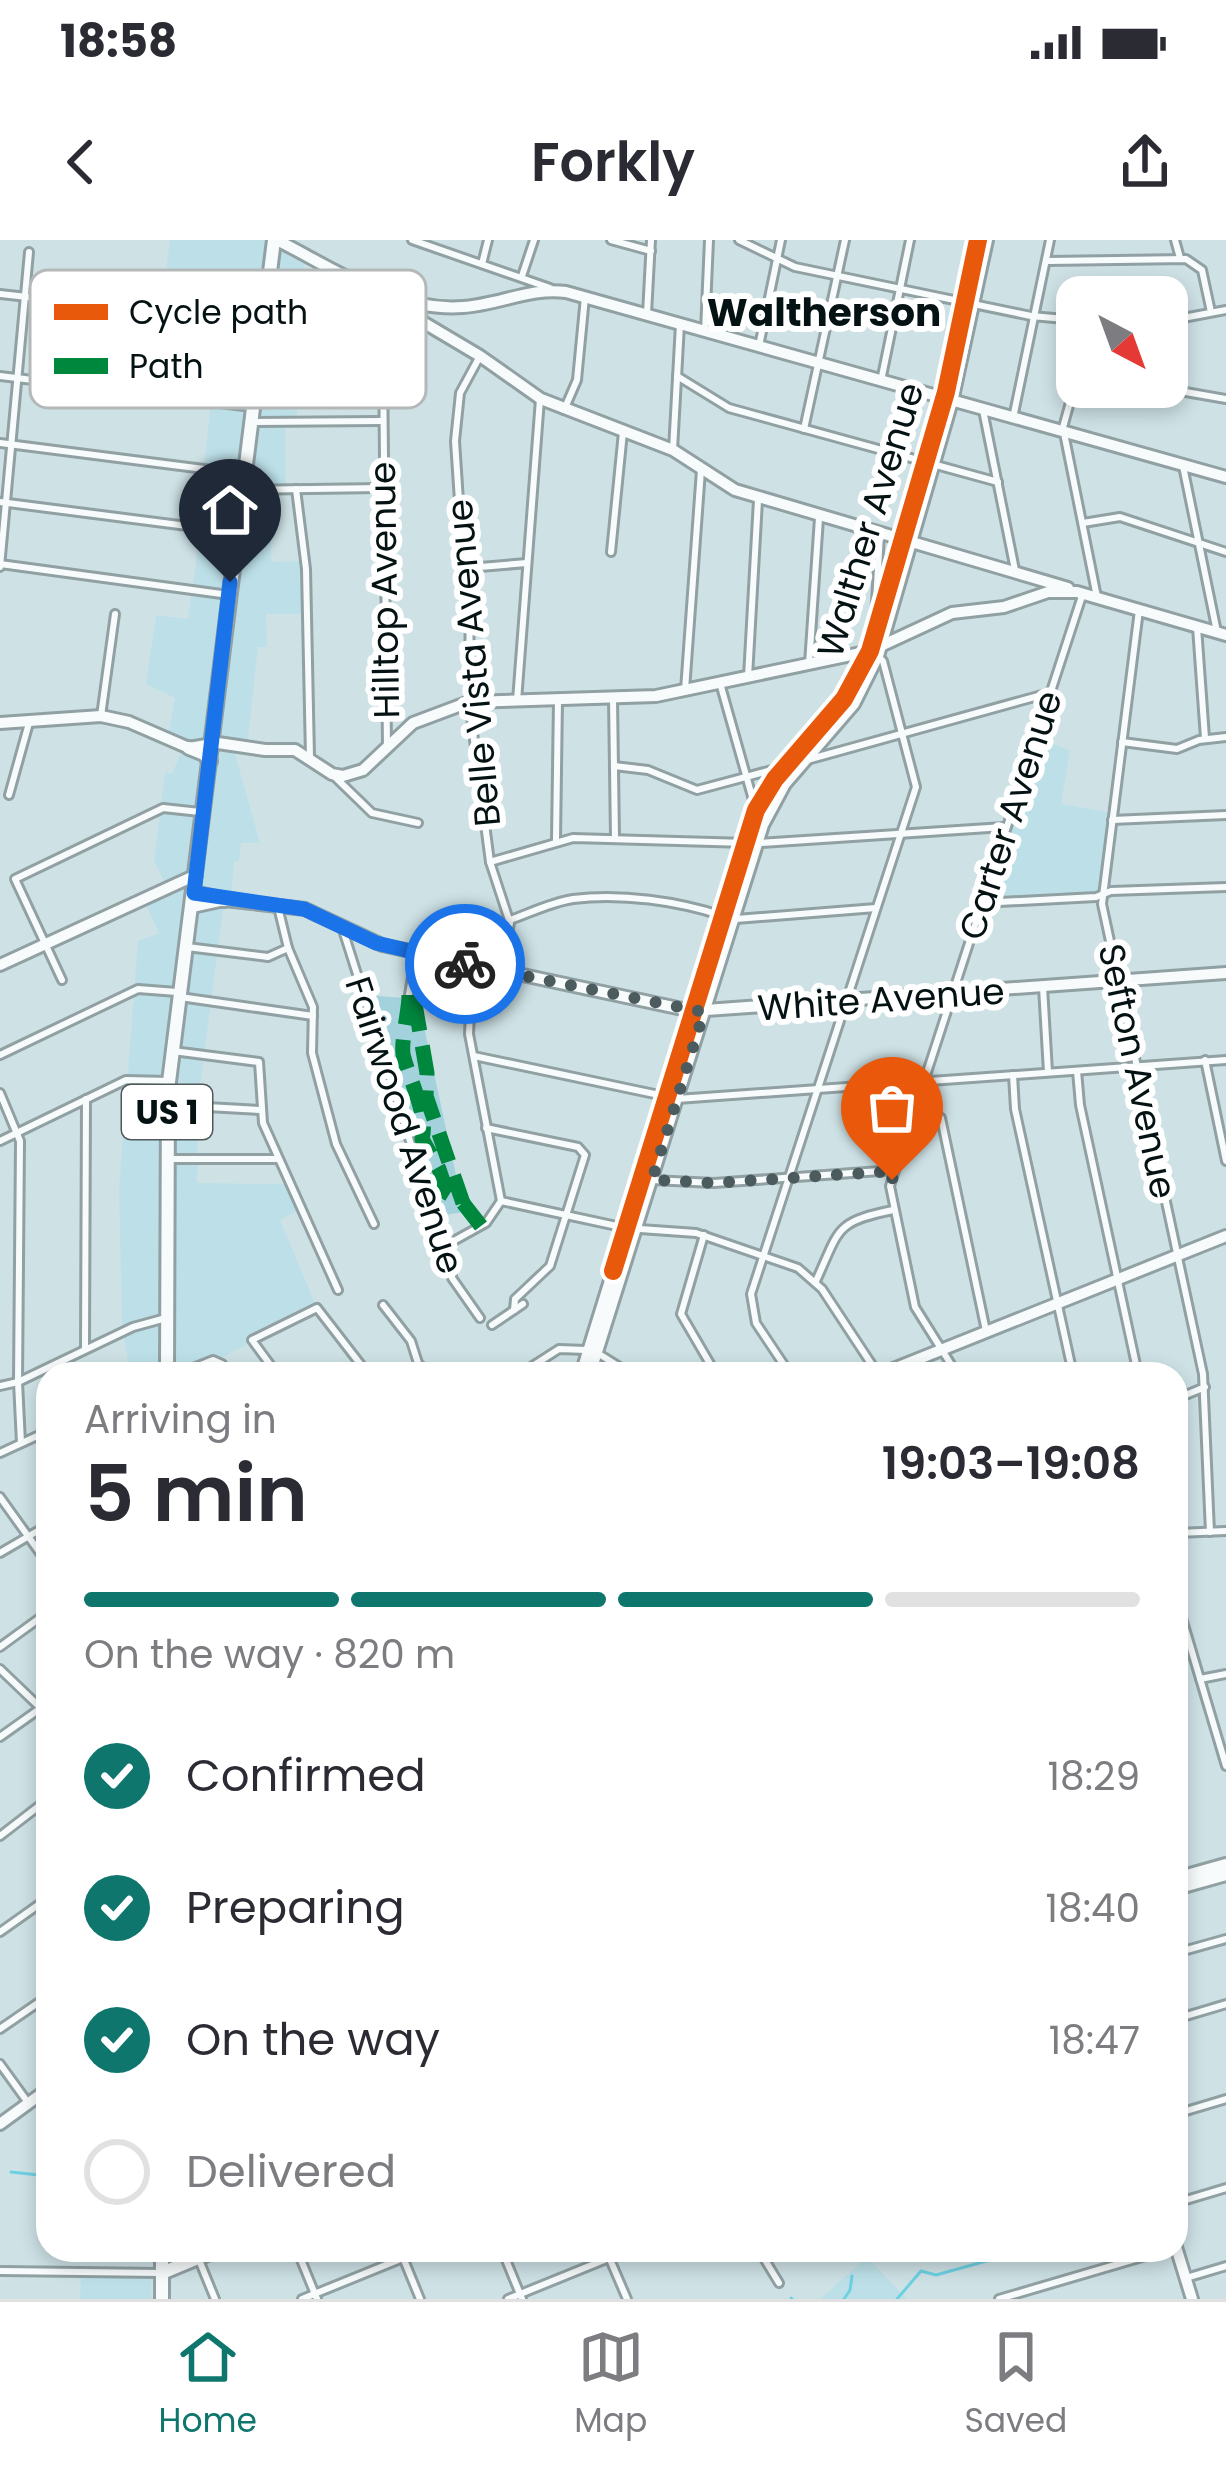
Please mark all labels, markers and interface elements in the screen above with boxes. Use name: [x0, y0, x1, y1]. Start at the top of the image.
text: 18:58: [60, 10, 177, 73]
text: Forkly: [531, 124, 695, 200]
icon: back: [48, 129, 114, 195]
icon: share: [1112, 129, 1178, 195]
legend: [30, 270, 426, 408]
north arrow: [1056, 276, 1188, 408]
map controls: [1056, 276, 1188, 408]
district label: Waltherson: [707, 285, 941, 340]
text: Cycle path: [129, 289, 308, 336]
text: Path: [129, 343, 204, 390]
street label: Walther Avenue: [804, 376, 937, 664]
pin: [179, 459, 281, 582]
street label: Hilltop Avenue: [357, 461, 412, 719]
icon: home: [197, 477, 263, 543]
street label: Belle Vista Avenue: [434, 497, 513, 829]
street label: Carter Avenue: [946, 684, 1075, 946]
courier: [405, 904, 525, 1024]
icon: bike: [432, 931, 498, 997]
street label: Sefton Avenue: [1086, 939, 1189, 1203]
street label: White Avenue: [756, 965, 1006, 1034]
street label: Fairwood Avenue: [332, 970, 477, 1280]
pin: [841, 1057, 943, 1180]
icon: bag: [859, 1075, 925, 1141]
road number: US 1: [122, 1085, 212, 1139]
text: Arriving in: [84, 1392, 277, 1447]
text: 19:03–19:08: [882, 1432, 1140, 1495]
text: 5 min: [84, 1439, 308, 1548]
text: On the way · 820 m: [84, 1627, 455, 1682]
icon: check: [84, 1743, 150, 1809]
text: Confirmed: [186, 1744, 426, 1807]
text: 18:29: [1048, 1749, 1140, 1804]
icon: check: [84, 1875, 150, 1941]
text: Preparing: [186, 1876, 405, 1939]
text: 18:40: [1046, 1881, 1140, 1936]
icon: check: [84, 2007, 150, 2073]
text: On the way: [186, 2008, 440, 2071]
text: 18:47: [1049, 2013, 1140, 2068]
text: Delivered: [186, 2140, 396, 2203]
tab: Home: [159, 2324, 257, 2446]
tab: Map: [574, 2324, 647, 2446]
tab: Saved: [964, 2324, 1067, 2446]

